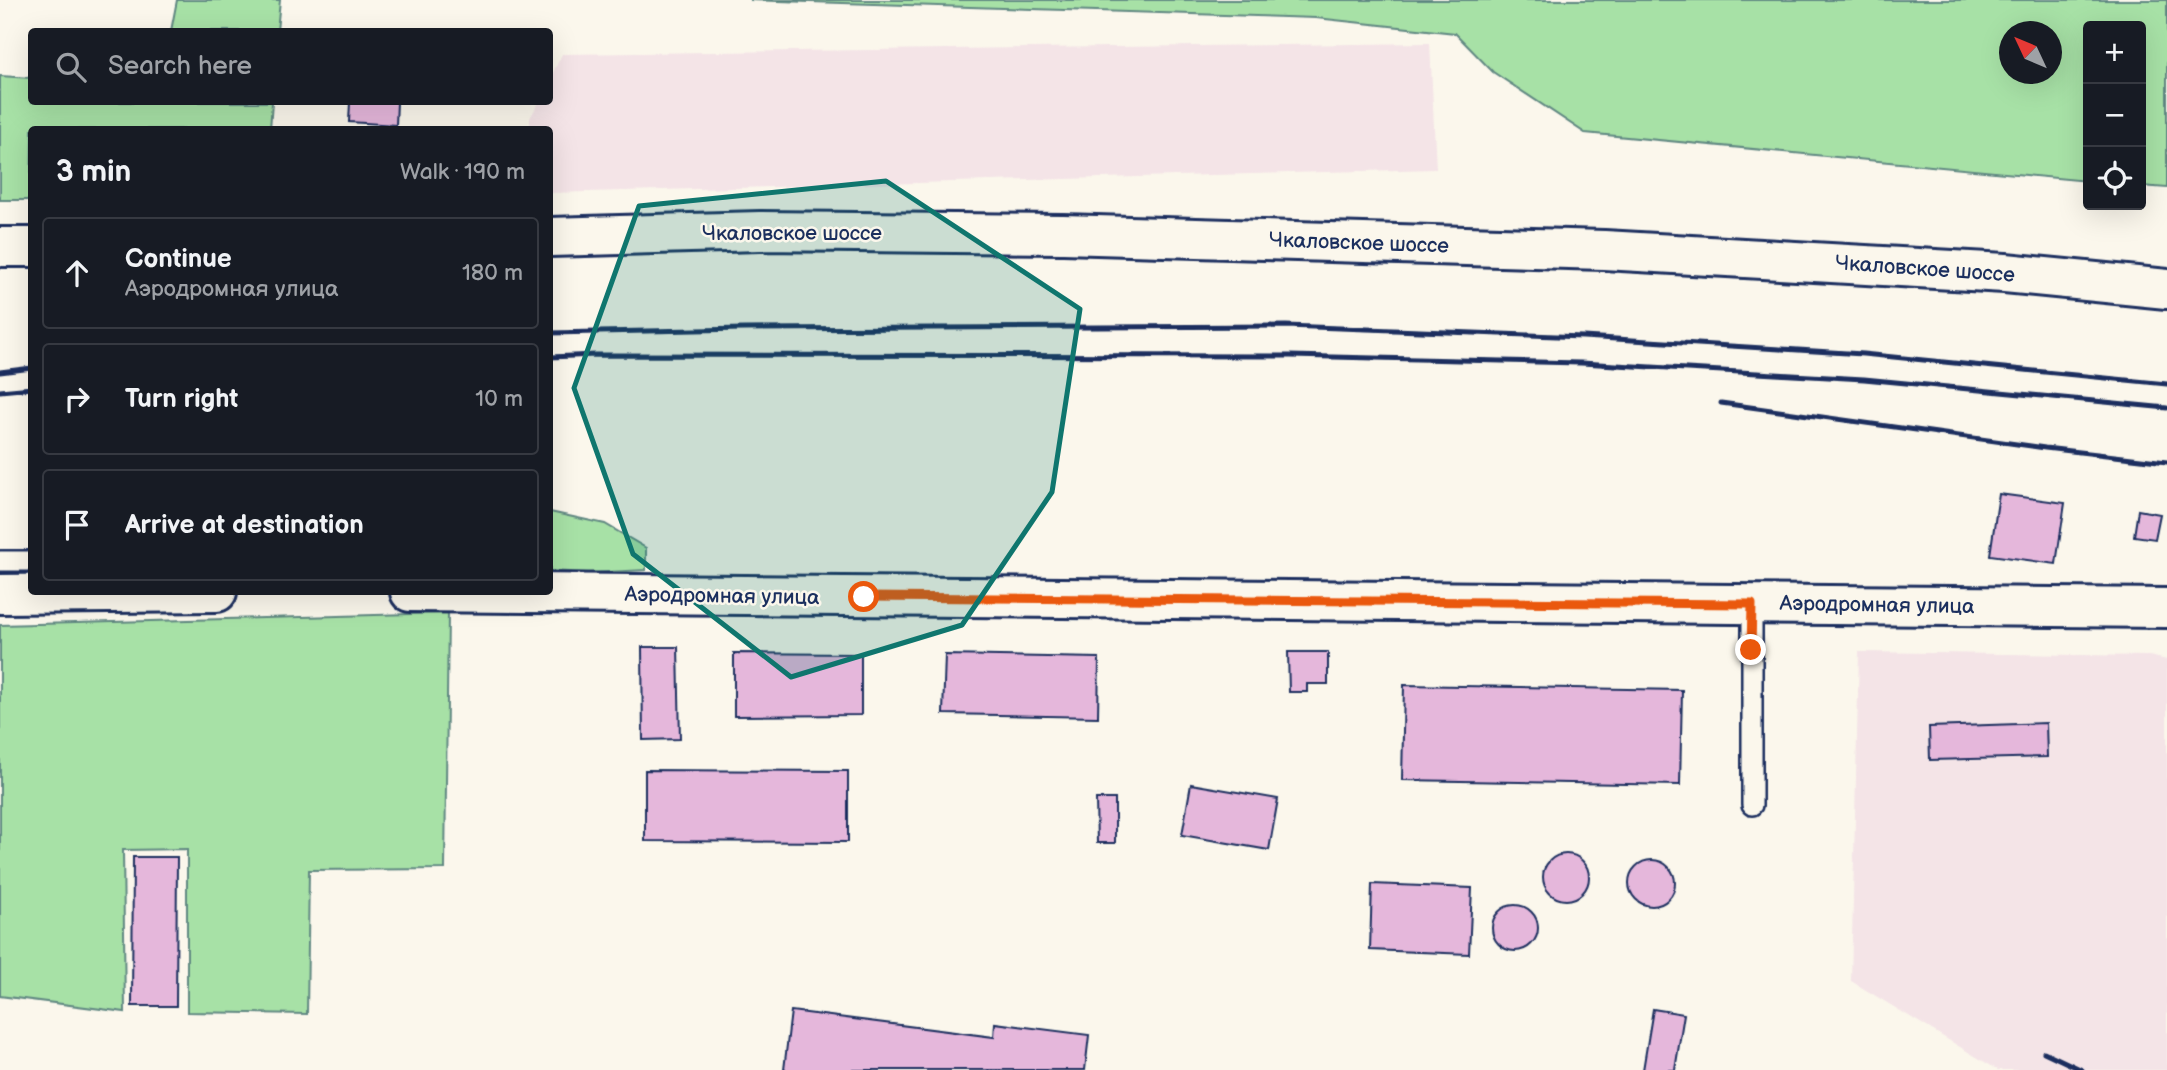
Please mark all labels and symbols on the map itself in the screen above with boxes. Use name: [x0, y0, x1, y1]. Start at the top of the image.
north arrow: [1999, 21, 2062, 84]
street label: Чкаловское шоссе: [702, 221, 882, 246]
street label: Чкаловское шоссе: [1269, 227, 1450, 259]
street label: Чкаловское шоссе: [1834, 250, 2016, 288]
route start: [848, 581, 879, 612]
street label: Аэродромная улица: [623, 582, 820, 610]
street label: Аэродромная улица: [1778, 591, 1975, 619]
route end: [1735, 634, 1766, 665]

